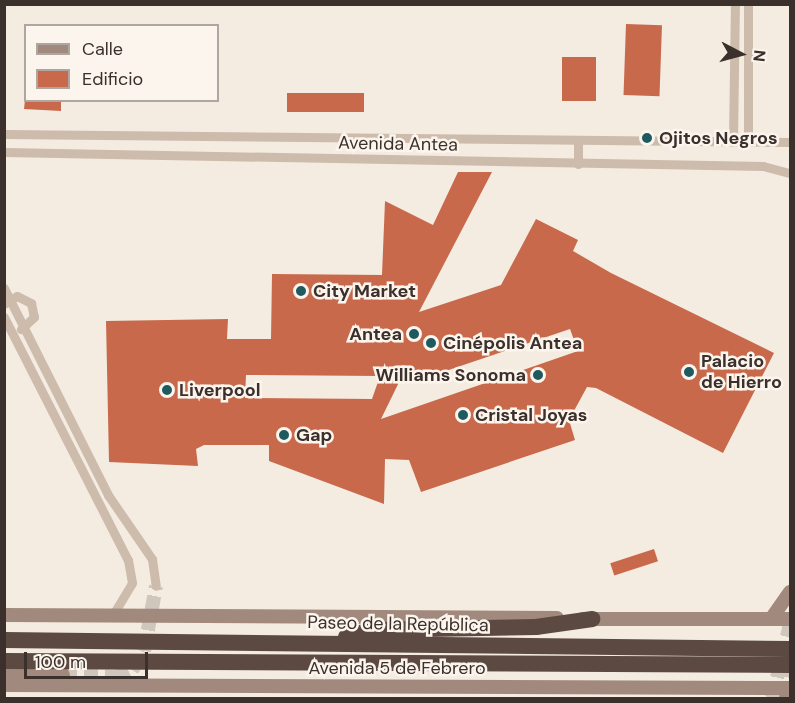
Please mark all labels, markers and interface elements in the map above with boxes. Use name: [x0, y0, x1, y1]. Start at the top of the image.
legend: [24, 24, 219, 102]
north arrow: [711, 24, 771, 84]
text: Calle: [82, 37, 123, 61]
text: N: [748, 49, 770, 63]
text: Edificio: [82, 67, 143, 91]
place label: Ojitos Negros: [659, 127, 778, 149]
marker: Ojitos Negros: [640, 131, 654, 145]
street label: Avenida Antea: [338, 132, 458, 156]
place label: City Market: [313, 280, 416, 302]
marker: City Market: [294, 284, 308, 298]
place label: Antea: [349, 323, 402, 345]
marker: Antea: [407, 327, 421, 341]
place label: Cinépolis Antea: [443, 332, 582, 354]
marker: Cinépolis Antea: [424, 336, 438, 350]
place label: Palacio de Hierro: [701, 351, 782, 394]
place label: Williams Sonoma: [375, 364, 526, 386]
marker: Palacio de Hierro: [682, 365, 696, 379]
marker: Williams Sonoma: [531, 368, 545, 382]
place label: Liverpool: [179, 379, 260, 401]
marker: Liverpool: [160, 383, 174, 397]
place label: Cristal Joyas: [475, 404, 587, 426]
marker: Cristal Joyas: [456, 408, 470, 422]
place label: Gap: [296, 424, 332, 446]
marker: Gap: [277, 428, 291, 442]
street label: Paseo de la República: [307, 612, 489, 636]
scale bar: [27, 640, 152, 678]
text: 100 m: [35, 650, 86, 674]
street label: Avenida 5 de Febrero: [308, 657, 486, 679]

